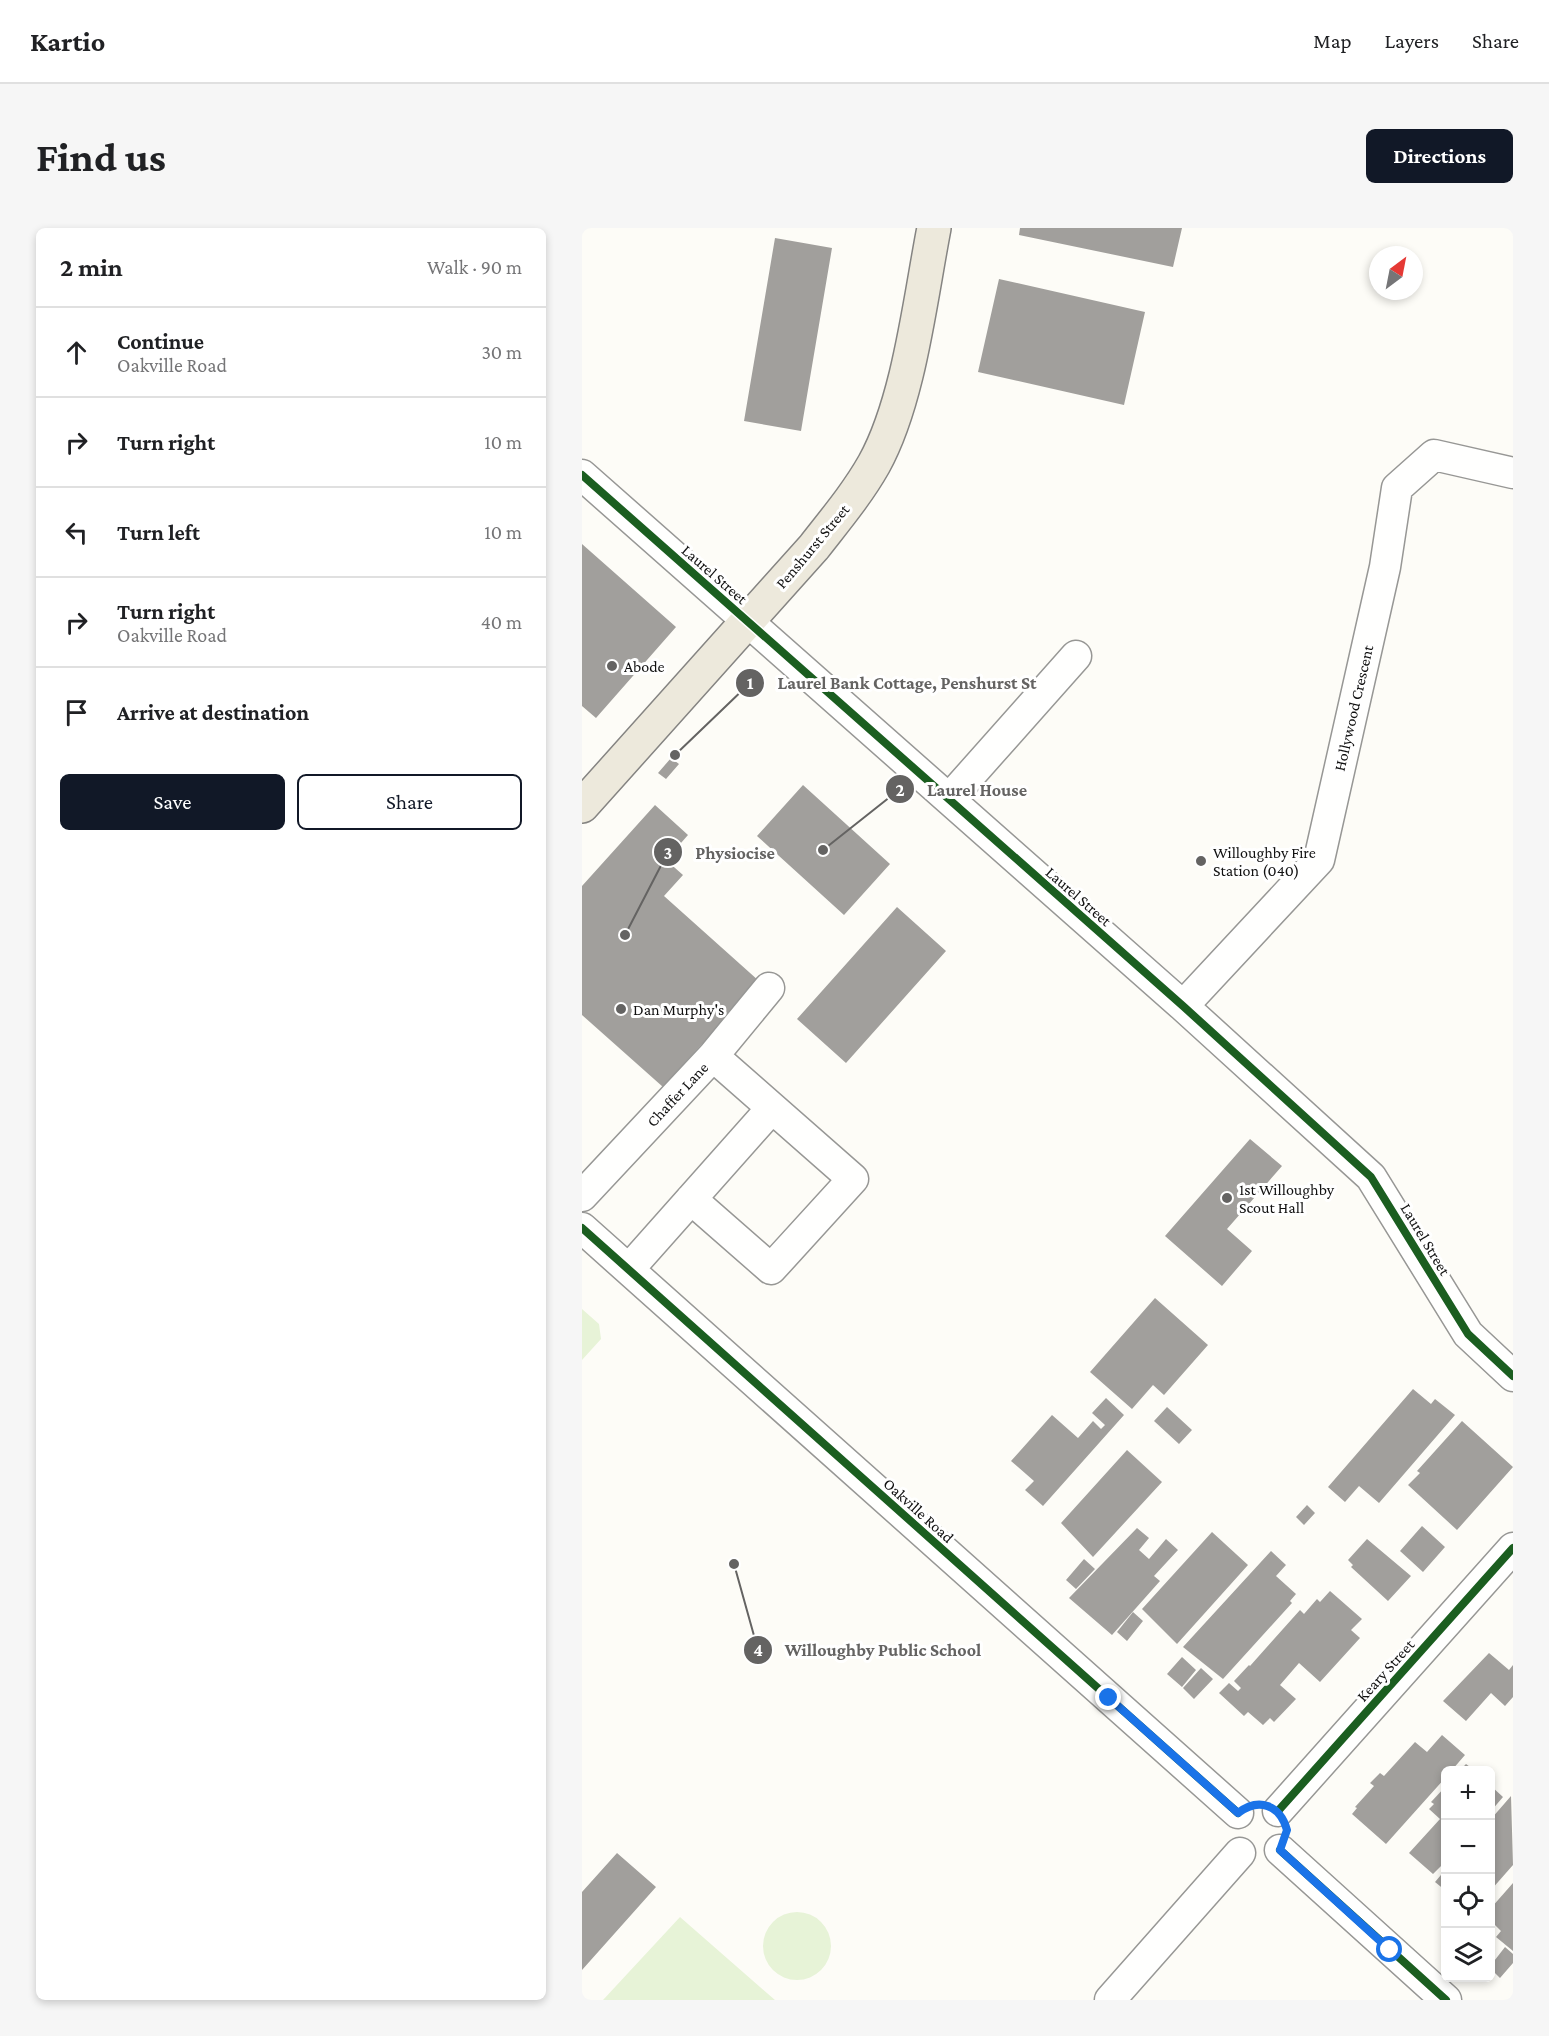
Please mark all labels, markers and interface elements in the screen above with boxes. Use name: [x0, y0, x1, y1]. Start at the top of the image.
text: Kartio: [30, 26, 105, 57]
text: Map: [1313, 29, 1352, 53]
text: Layers: [1385, 29, 1439, 53]
text: Share: [1472, 29, 1519, 53]
button: Directions: [1366, 129, 1513, 183]
text: Find us: [36, 133, 166, 180]
north arrow: [1369, 246, 1423, 300]
text: 2 min: [60, 253, 123, 282]
text: Walk · 90 m: [427, 256, 522, 278]
text: Continue: [117, 329, 204, 354]
icon: ahead: [60, 336, 93, 369]
text: 30 m: [481, 341, 522, 363]
text: Oakville Road: [117, 354, 227, 376]
icon: right: [60, 426, 93, 459]
text: Turn right: [117, 430, 215, 455]
text: 10 m: [484, 431, 522, 453]
street label: Penshurst Street: [772, 500, 853, 592]
icon: left: [60, 516, 93, 549]
text: Turn left: [117, 520, 200, 545]
text: 10 m: [484, 521, 522, 543]
street label: Laurel Street: [679, 541, 751, 608]
text: Turn right: [117, 599, 215, 624]
icon: right: [60, 606, 93, 639]
text: 40 m: [481, 611, 522, 633]
text: Oakville Road: [117, 624, 227, 646]
street label: Hollywood Crescent: [1331, 643, 1377, 773]
place label: Abode: [624, 658, 665, 675]
marker: Abode: [605, 659, 619, 673]
callout: Laurel Bank Cottage, Penshurst St: [735, 665, 1048, 701]
text: 1: [747, 673, 754, 693]
text: Laurel Bank Cottage, Penshurst St: [778, 673, 1037, 693]
icon: arrive: [60, 696, 93, 729]
text: Arrive at destination: [117, 700, 309, 725]
callout: Laurel House: [885, 771, 1039, 807]
button: Save: [60, 774, 285, 830]
button: Share: [297, 774, 522, 830]
text: 2: [895, 780, 905, 800]
text: Laurel House: [927, 780, 1027, 800]
callout: Physiocise: [653, 834, 787, 870]
text: 3: [664, 843, 672, 863]
text: Physiocise: [695, 843, 775, 863]
place label: Willoughby Fire Station (040): [1213, 844, 1316, 880]
marker: Willoughby Fire Station (040): [1194, 854, 1208, 868]
street label: Laurel Street: [1043, 863, 1115, 930]
place label: Dan Murphy's: [633, 1001, 724, 1019]
marker: Dan Murphy's: [614, 1002, 628, 1016]
street label: Chaffer Lane: [643, 1059, 711, 1130]
place label: 1st Willoughby Scout Hall: [1239, 1181, 1335, 1216]
marker: 1st Willoughby Scout Hall: [1220, 1191, 1234, 1205]
street label: Laurel Street: [1397, 1200, 1454, 1279]
street label: Oakville Road: [880, 1475, 957, 1547]
callout: Willoughby Public School: [743, 1632, 993, 1668]
street label: Keary Street: [1353, 1636, 1419, 1705]
text: 4: [753, 1640, 763, 1660]
text: Willoughby Public School: [784, 1640, 981, 1660]
route end: [1095, 1684, 1121, 1710]
map controls: [1441, 1766, 1495, 1982]
button: +: [1441, 1766, 1495, 1820]
button: −: [1441, 1820, 1495, 1874]
button: locate: [1441, 1874, 1495, 1928]
button: layers: [1441, 1928, 1495, 1982]
route start: [1376, 1936, 1402, 1962]

